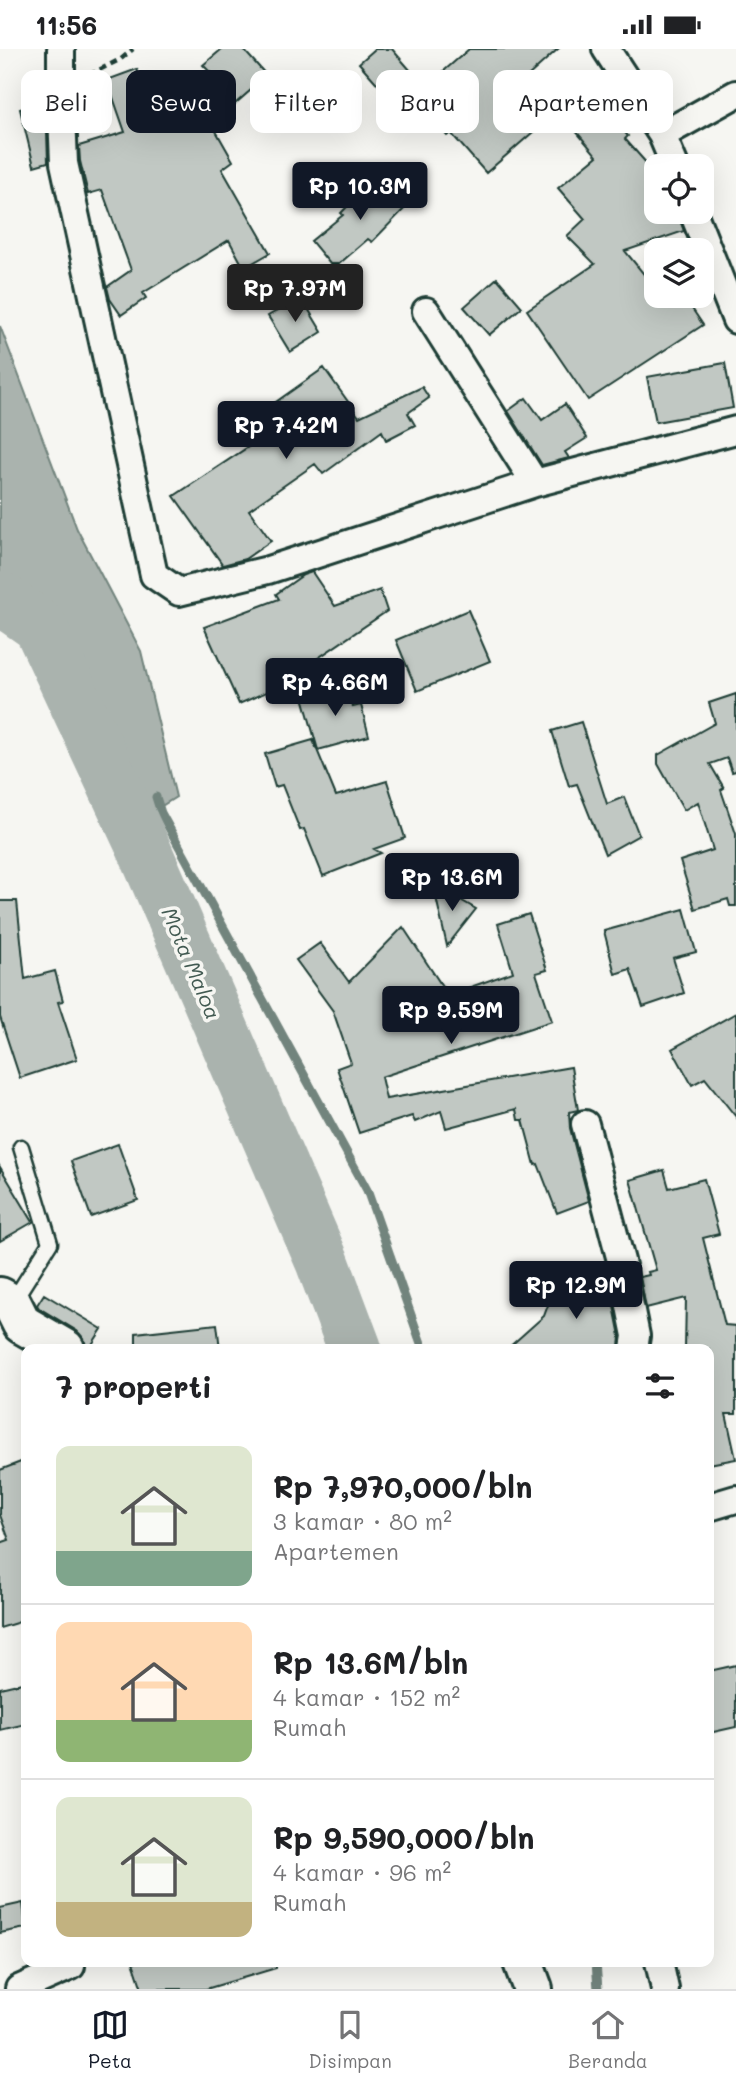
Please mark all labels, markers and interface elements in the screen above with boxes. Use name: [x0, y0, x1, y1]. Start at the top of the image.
text: 11:56: [35, 8, 97, 42]
chip: Beli: [21, 70, 112, 133]
chip: Sewa: [126, 70, 236, 133]
chip: Filter: [250, 70, 362, 133]
chip: Baru: [376, 70, 479, 133]
chip: Apartemen: [493, 70, 673, 133]
map controls: [644, 154, 714, 308]
button: locate: [644, 154, 714, 224]
pin: Rp 10.3M: [288, 163, 432, 222]
text: Rp 10.3M: [308, 170, 412, 200]
button: layers: [644, 238, 714, 308]
pin: Rp 7.97M: [223, 265, 367, 324]
text: Rp 7.97M: [243, 272, 347, 302]
pin: Rp 7.42M: [214, 401, 358, 461]
text: Rp 7.42M: [234, 409, 338, 439]
pin: Rp 4.66M: [263, 659, 407, 718]
text: Rp 4.66M: [282, 666, 388, 696]
pin: Rp 13.6M: [380, 853, 524, 913]
text: Rp 13.6M: [401, 861, 503, 891]
water label: Mota Maloa: [156, 903, 228, 1023]
pin: Rp 9.59M: [379, 986, 523, 1046]
text: Rp 9.59M: [398, 994, 504, 1024]
pin: Rp 12.9M: [504, 1261, 648, 1321]
text: Rp 12.9M: [525, 1269, 627, 1299]
text: 7 properti: [56, 1366, 212, 1406]
icon: filters: [641, 1367, 679, 1405]
text: Rp 7,970,000/bln: [273, 1466, 532, 1506]
icon: home: [112, 1474, 196, 1558]
text: 3 kamar · 80 m²: [273, 1506, 452, 1536]
text: Apartemen: [273, 1536, 399, 1566]
text: Rp 13.6M/bln: [273, 1642, 468, 1682]
icon: home: [112, 1650, 196, 1734]
text: 4 kamar · 152 m²: [273, 1682, 460, 1712]
text: Rumah: [273, 1712, 346, 1742]
text: Rp 9,590,000/bln: [273, 1817, 535, 1857]
icon: home: [112, 1825, 196, 1909]
text: 4 kamar · 96 m²: [273, 1857, 451, 1887]
text: Rumah: [273, 1887, 346, 1917]
tab: Peta: [88, 2006, 132, 2073]
tab: Disimpan: [309, 2006, 392, 2073]
tab: Beranda: [568, 2006, 648, 2073]

